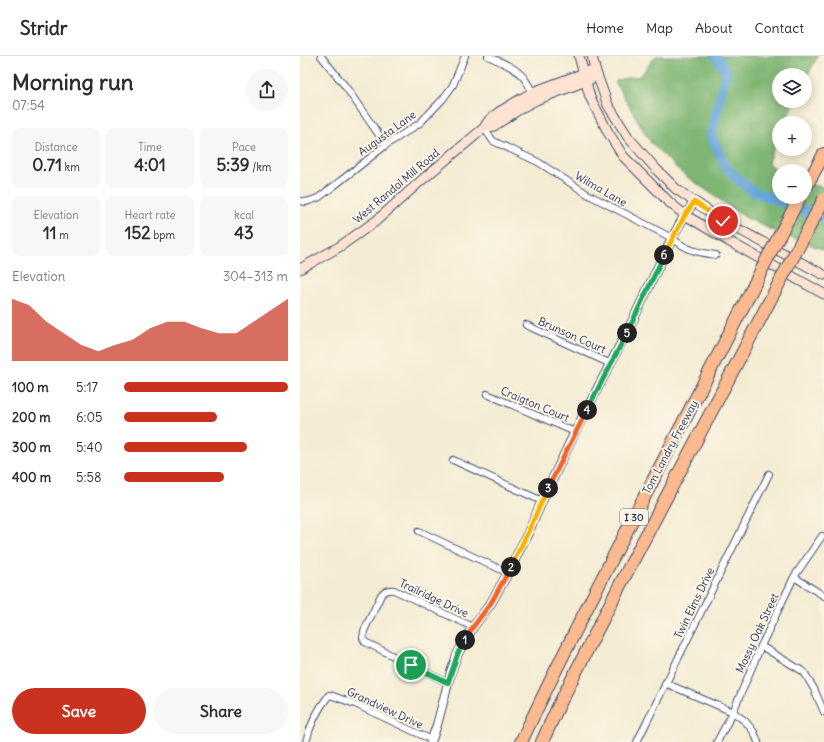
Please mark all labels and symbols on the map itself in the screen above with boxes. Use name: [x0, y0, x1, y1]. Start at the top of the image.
street label: Augusta Lane: [355, 107, 419, 159]
street label: West Randol Mill Road: [350, 145, 443, 226]
street label: Wilma Lane: [572, 168, 630, 210]
pin: [706, 204, 740, 238]
pin: 6: [654, 245, 674, 265]
street label: Brunson Court: [536, 314, 608, 356]
pin: 5: [617, 323, 637, 343]
street label: Craigton Court: [499, 383, 572, 425]
street label: Tom Landry Freeway: [639, 397, 701, 497]
pin: 4: [577, 400, 597, 420]
pin: 3: [538, 478, 558, 498]
road number: I 30: [620, 509, 648, 525]
pin: 2: [501, 557, 521, 577]
street label: Twin Elms Drive: [671, 565, 717, 641]
street label: Trailridge Drive: [397, 576, 471, 620]
street label: Mossy Oak Street: [732, 591, 782, 675]
pin: 1: [455, 630, 475, 650]
pin: [394, 648, 428, 682]
street label: Grandview Drive: [345, 684, 425, 732]

